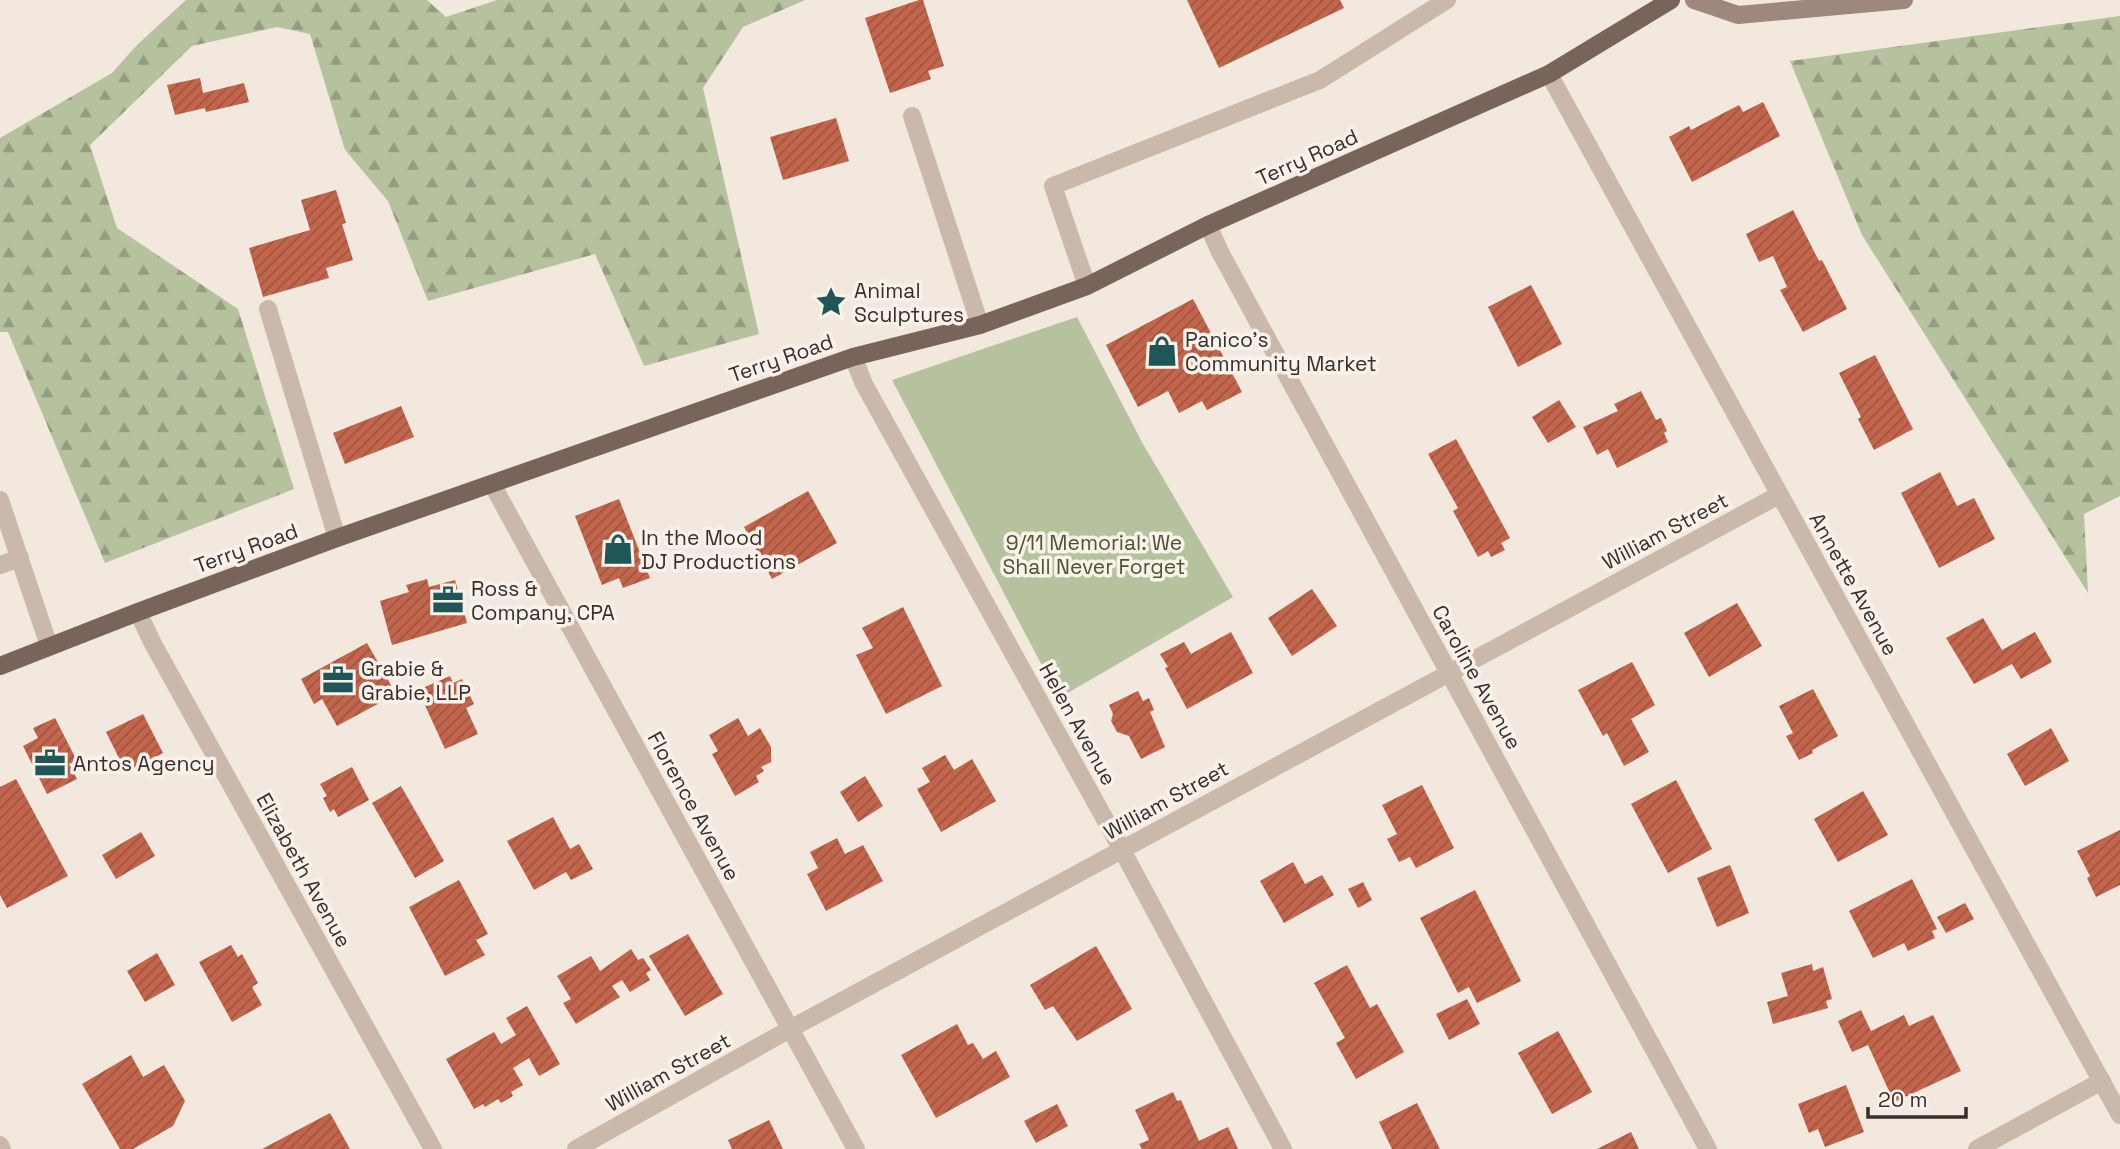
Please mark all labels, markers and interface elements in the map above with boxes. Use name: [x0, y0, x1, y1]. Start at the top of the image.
street label: Terry Road: [1252, 123, 1362, 191]
place label: Animal Sculptures: [854, 277, 964, 328]
place icon: Animal Sculptures: [814, 285, 848, 319]
place label: Panico's Community Market: [1185, 326, 1377, 377]
street label: Terry Road: [725, 328, 837, 388]
shop icon: Panico's Community Market: [1145, 334, 1179, 368]
street label: William Street: [1597, 487, 1733, 575]
street label: Annette Avenue: [1804, 508, 1904, 660]
street label: Terry Road: [190, 517, 302, 579]
place label: In the Mood DJ Productions: [641, 524, 796, 575]
park label: 9/11 Memorial: We Shall Never Forget: [1003, 529, 1185, 580]
shop icon: In the Mood DJ Productions: [601, 532, 635, 566]
place label: Ross & Company, CPA: [471, 575, 615, 626]
office icon: Ross & Company, CPA: [431, 583, 465, 617]
street label: Caroline Avenue: [1426, 600, 1528, 754]
place label: Grabie & Grabie, LLP: [361, 655, 471, 706]
street label: Helen Avenue: [1033, 658, 1123, 790]
office icon: Grabie & Grabie, LLP: [321, 663, 355, 697]
street label: Florence Avenue: [642, 727, 746, 885]
office icon: Antos Agency: [33, 746, 67, 780]
place label: Antos Agency: [73, 750, 215, 777]
street label: William Street: [1099, 755, 1233, 845]
street label: Elizabeth Avenue: [250, 788, 358, 952]
street label: William Street: [601, 1027, 735, 1117]
scale bar: [1868, 1076, 1966, 1120]
text: 20 m: [1878, 1086, 1928, 1113]

